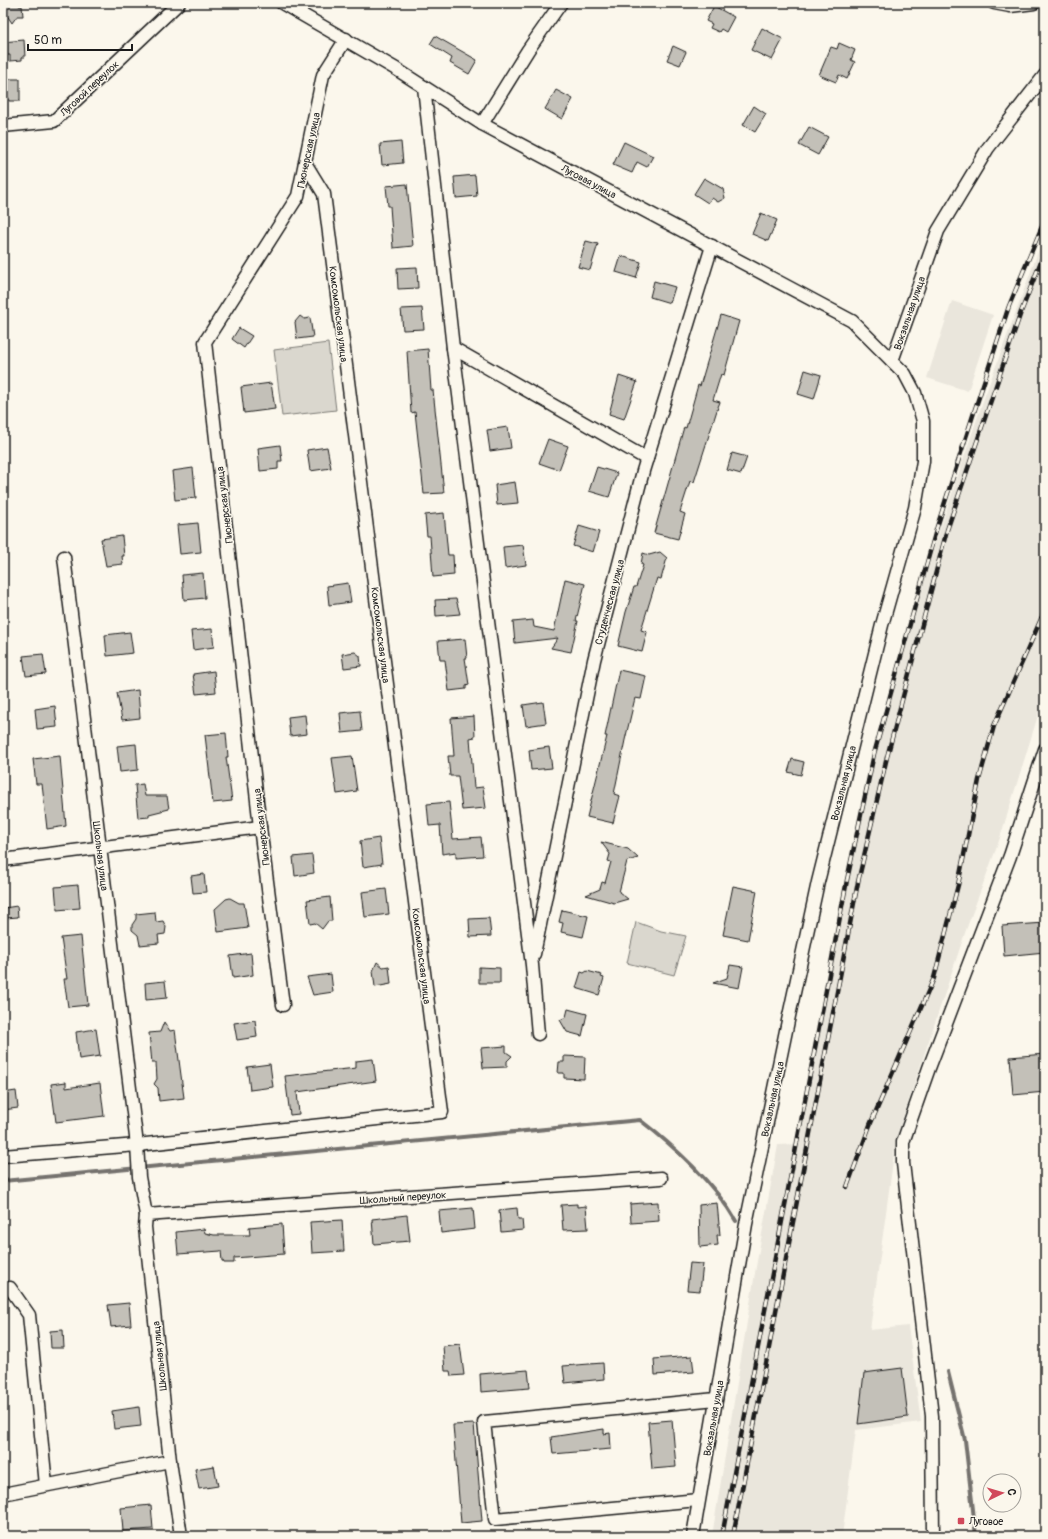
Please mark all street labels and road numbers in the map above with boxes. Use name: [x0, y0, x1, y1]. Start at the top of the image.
street label: Луговой переулок: [57, 58, 122, 120]
street label: Пионерская улица: [295, 111, 323, 189]
street label: Луговая улица: [558, 162, 618, 202]
street label: Комсомольская улица: [326, 265, 350, 363]
street label: Вокзальная улица: [892, 275, 928, 352]
street label: Пионерская улица: [214, 466, 236, 544]
street label: Студенческая улица: [593, 558, 627, 646]
street label: Комсомольская улица: [368, 586, 392, 684]
street label: Вокзальная улица: [829, 744, 859, 822]
street label: Пионерская улица: [251, 788, 273, 866]
street label: Школьная улица: [90, 821, 110, 892]
street label: Комсомольская улица: [409, 907, 433, 1005]
street label: Вокзальная улица: [759, 1060, 787, 1138]
street label: Школьный переулок: [359, 1189, 447, 1207]
street label: Школьная улица: [150, 1320, 170, 1391]
street label: Вокзальная улица: [701, 1379, 727, 1457]

